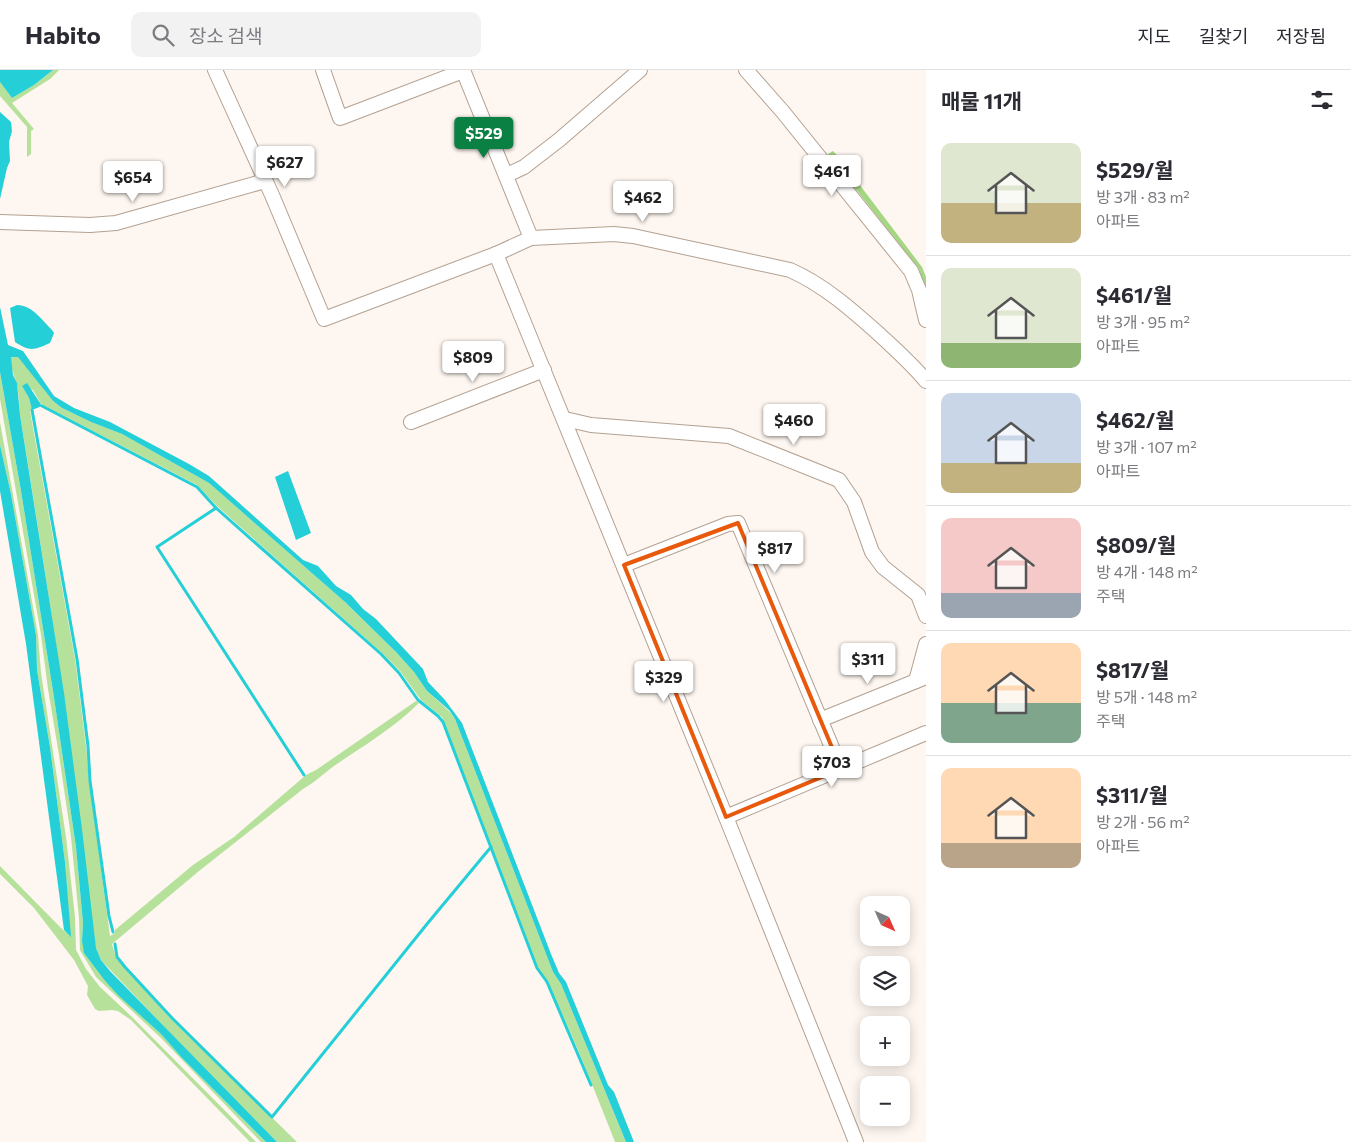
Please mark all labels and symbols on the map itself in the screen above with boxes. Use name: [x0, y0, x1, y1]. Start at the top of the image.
pin: $529: [454, 116, 514, 159]
pin: $627: [255, 146, 315, 188]
pin: $461: [802, 154, 862, 197]
pin: $654: [103, 160, 163, 203]
pin: $462: [613, 180, 673, 223]
pin: $809: [443, 340, 503, 383]
pin: $460: [764, 404, 824, 446]
pin: $817: [745, 532, 805, 574]
pin: $311: [838, 642, 898, 685]
pin: $329: [634, 660, 694, 703]
pin: $703: [802, 746, 862, 788]
north arrow: [860, 896, 910, 946]

